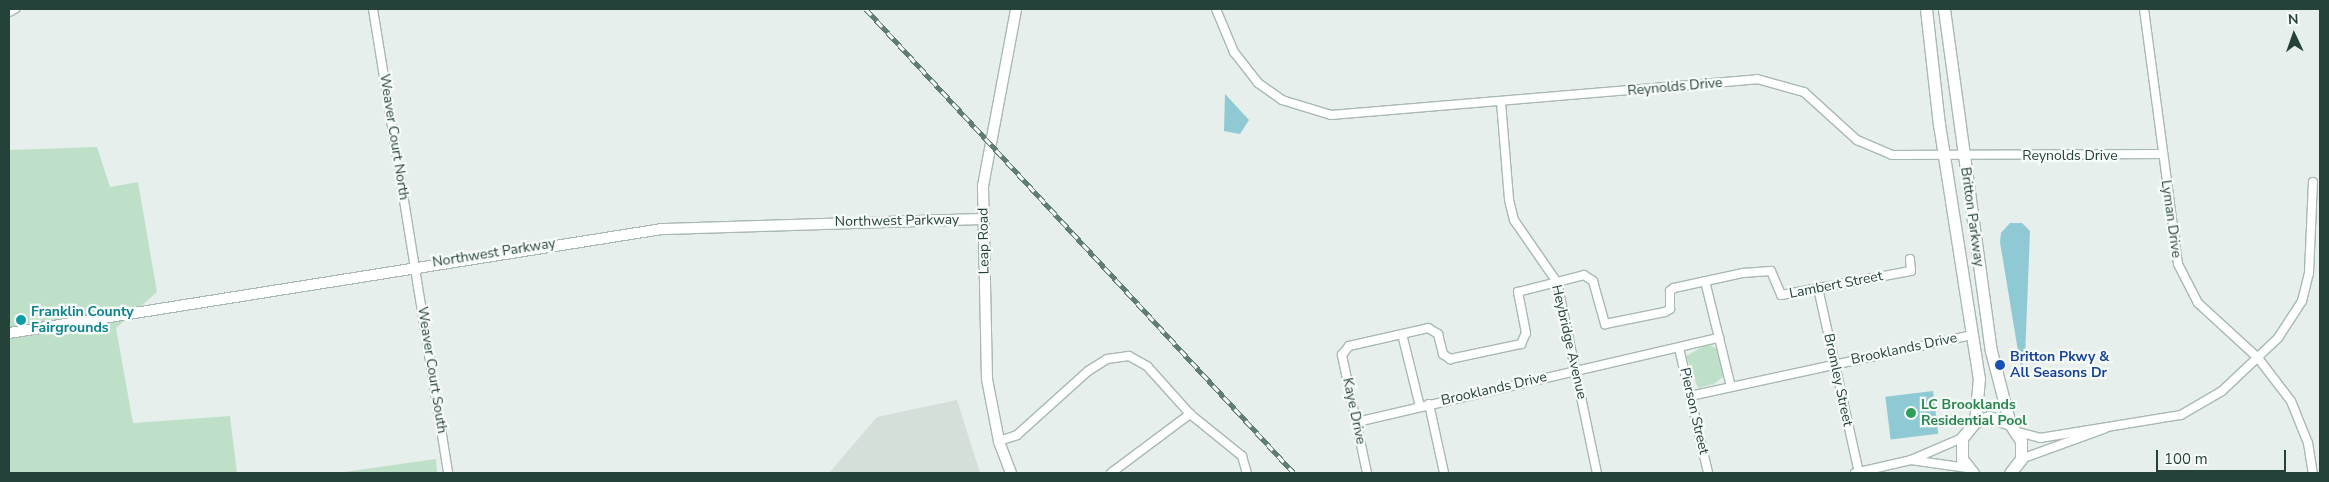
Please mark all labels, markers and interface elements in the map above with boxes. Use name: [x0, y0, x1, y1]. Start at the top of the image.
north arrow: [2269, 10, 2319, 60]
text: N: [2287, 10, 2299, 29]
street label: Weaver Court North: [376, 73, 412, 201]
street label: Reynolds Drive: [1627, 74, 1723, 100]
street label: Reynolds Drive: [2022, 148, 2118, 164]
street label: Britton Parkway: [1957, 166, 1987, 268]
street label: Lyman Drive: [2157, 179, 2185, 259]
street label: Leap Road: [975, 207, 993, 275]
street label: Northwest Parkway: [835, 212, 959, 230]
street label: Northwest Parkway: [431, 235, 557, 271]
street label: Lambert Street: [1788, 268, 1884, 302]
street label: Heybridge Avenue: [1548, 283, 1590, 401]
place label: Franklin County Fairgrounds: [31, 304, 134, 336]
street label: Weaver Court South: [414, 305, 450, 435]
marker: Franklin County Fairgrounds: [15, 314, 27, 326]
street label: Brooklands Drive: [1849, 330, 1959, 368]
street label: Bromley Street: [1820, 332, 1856, 428]
place label: Britton Pkwy & All Seasons Dr: [2010, 349, 2109, 382]
marker: Britton Pkwy & All Seasons Dr: [1994, 359, 2006, 371]
street label: Pierson Street: [1676, 366, 1712, 456]
street label: Brooklands Drive: [1439, 369, 1549, 409]
street label: Kaye Drive: [1339, 376, 1369, 446]
place label: LC Brooklands Residential Pool: [1921, 397, 2027, 430]
marker: LC Brooklands Residential Pool: [1905, 407, 1917, 419]
scale bar: [2159, 440, 2289, 472]
text: 100 m: [2164, 449, 2208, 469]

